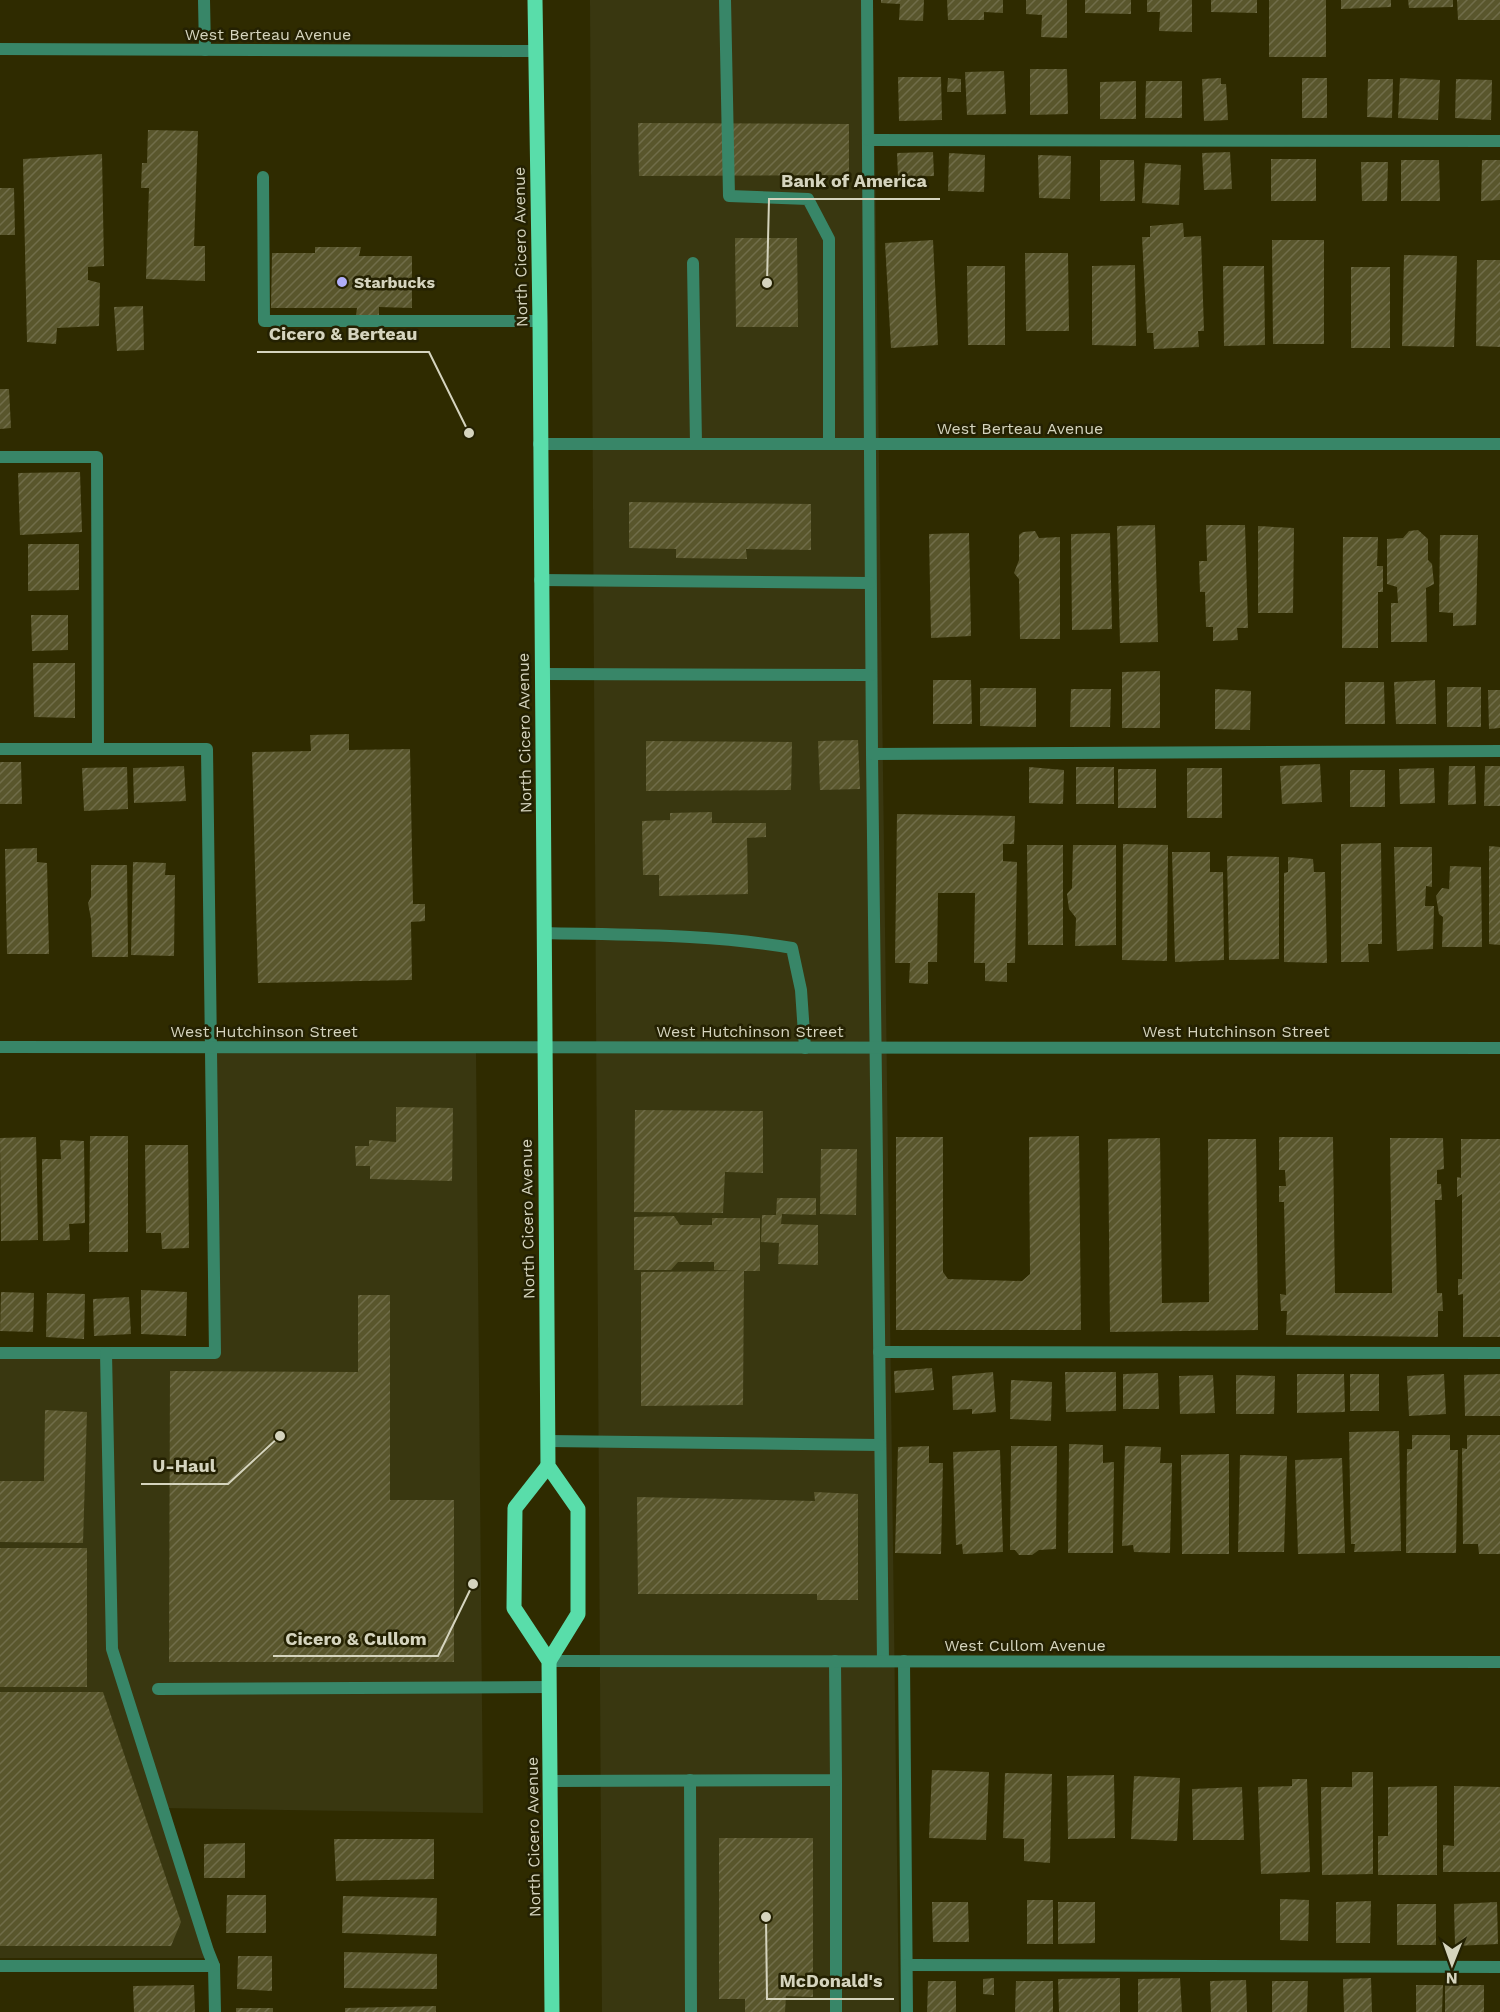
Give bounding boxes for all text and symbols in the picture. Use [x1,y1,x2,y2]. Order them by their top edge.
street label: West Berteau Avenue [185,25,351,44]
callout: Bank of America [769,163,940,199]
street label: North Cicero Avenue [510,167,531,327]
text: Bank of America [781,170,927,191]
place label: Starbucks [354,273,435,292]
marker: Starbucks [335,275,349,289]
callout: Cicero & Berteau [257,316,429,352]
text: Cicero & Berteau [269,323,417,344]
street label: West Berteau Avenue [937,419,1103,438]
street label: North Cicero Avenue [514,653,535,813]
street label: West Hutchinson Street [170,1022,358,1041]
street label: West Hutchinson Street [656,1022,844,1041]
street label: West Hutchinson Street [1142,1022,1330,1041]
street label: North Cicero Avenue [517,1139,538,1299]
callout: U-Haul [141,1448,228,1484]
text: U-Haul [152,1455,216,1476]
callout: Cicero & Cullom [273,1620,438,1656]
text: Cicero & Cullom [285,1628,427,1649]
street label: West Cullom Avenue [944,1636,1106,1655]
street label: North Cicero Avenue [523,1757,544,1917]
north arrow [1422,1934,1482,1994]
callout: McDonald's [767,1963,894,1999]
text: N [1446,1969,1458,1988]
text: McDonald's [780,1970,883,1991]

